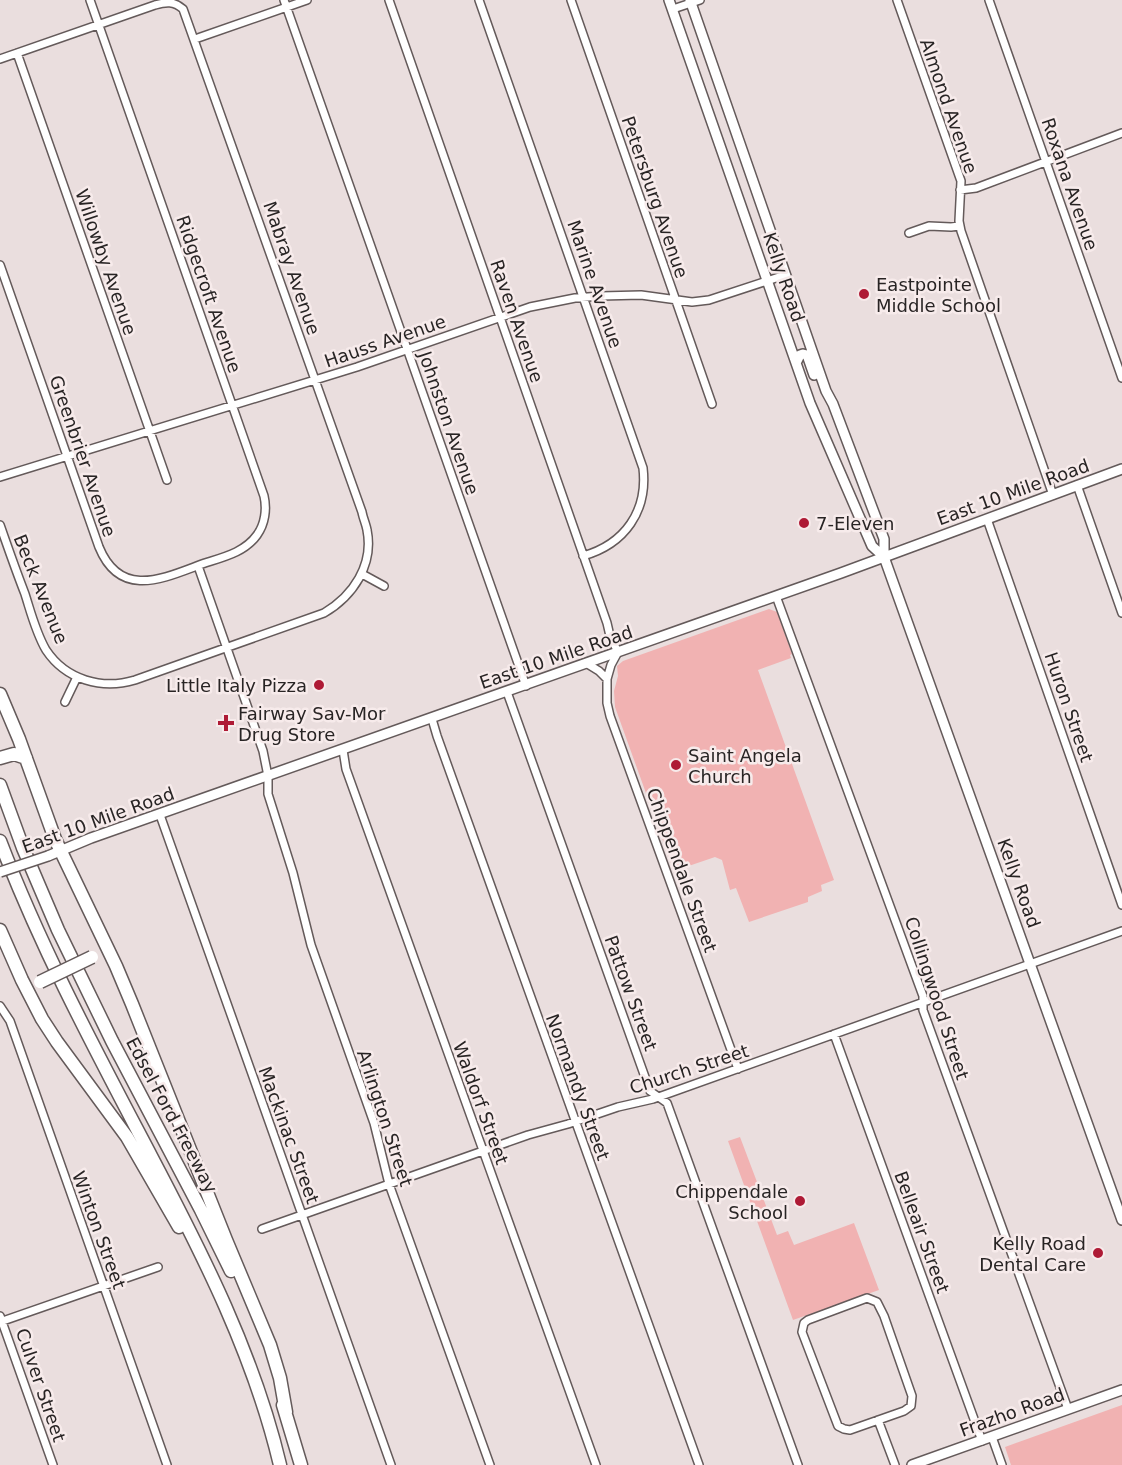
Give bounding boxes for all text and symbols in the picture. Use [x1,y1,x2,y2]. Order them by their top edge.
street label: Almond Avenue [916,36,982,176]
street label: Petersburg Avenue [617,113,693,281]
street label: Roxana Avenue [1037,115,1103,253]
street label: Willowby Avenue [71,186,141,338]
street label: Mabray Avenue [259,199,325,337]
street label: Ridgecroft Avenue [172,213,246,375]
street label: Marine Avenue [563,217,627,351]
street label: Kelly Road [759,229,809,325]
street label: Raven Avenue [486,257,548,385]
place label: Eastpointe Middle School [876,274,1001,316]
marker: Eastpointe Middle School [857,287,871,301]
street label: Hauss Avenue [321,310,449,372]
street label: Johnston Avenue [414,347,483,498]
street label: Greenbrier Avenue [45,372,121,540]
street label: East 10 Mile Road [934,455,1092,529]
place label: 7-Eleven [816,513,895,534]
marker: 7-Eleven [797,516,811,530]
street label: Beck Avenue [9,531,73,647]
street label: East 10 Mile Road [477,621,635,693]
street label: Huron Street [1040,649,1098,765]
place label: Little Italy Pizza [166,675,307,696]
marker: Little Italy Pizza [312,678,326,692]
place label: Fairway Sav-Mor Drug Store [238,703,386,745]
marker: Fairway Sav-Mor Drug Store [219,716,233,730]
place label: Saint Angela Church [688,745,802,787]
marker: Saint Angela Church [669,758,683,772]
street label: East 10 Mile Road [19,783,177,857]
street label: Chippendale Street [643,785,721,955]
street label: Kelly Road [993,835,1045,931]
street label: Collingwood Street [901,914,973,1082]
street label: Pattow Street [600,932,662,1054]
street label: Normandy Street [542,1011,614,1163]
street label: Edsel Ford Freeway [122,1033,222,1197]
street label: Waldorf Street [449,1039,513,1167]
street label: Church Street [627,1040,751,1098]
street label: Arlington Street [353,1047,417,1189]
street label: Mackinac Street [254,1063,324,1207]
street label: Winton Street [68,1168,130,1292]
street label: Belleair Street [890,1168,954,1296]
place label: Chippendale School [675,1181,788,1223]
marker: Chippendale School [793,1194,807,1208]
place label: Kelly Road Dental Care [979,1233,1086,1275]
marker: Kelly Road Dental Care [1091,1246,1105,1260]
street label: Culver Street [12,1326,70,1444]
street label: Frazho Road [957,1383,1067,1441]

